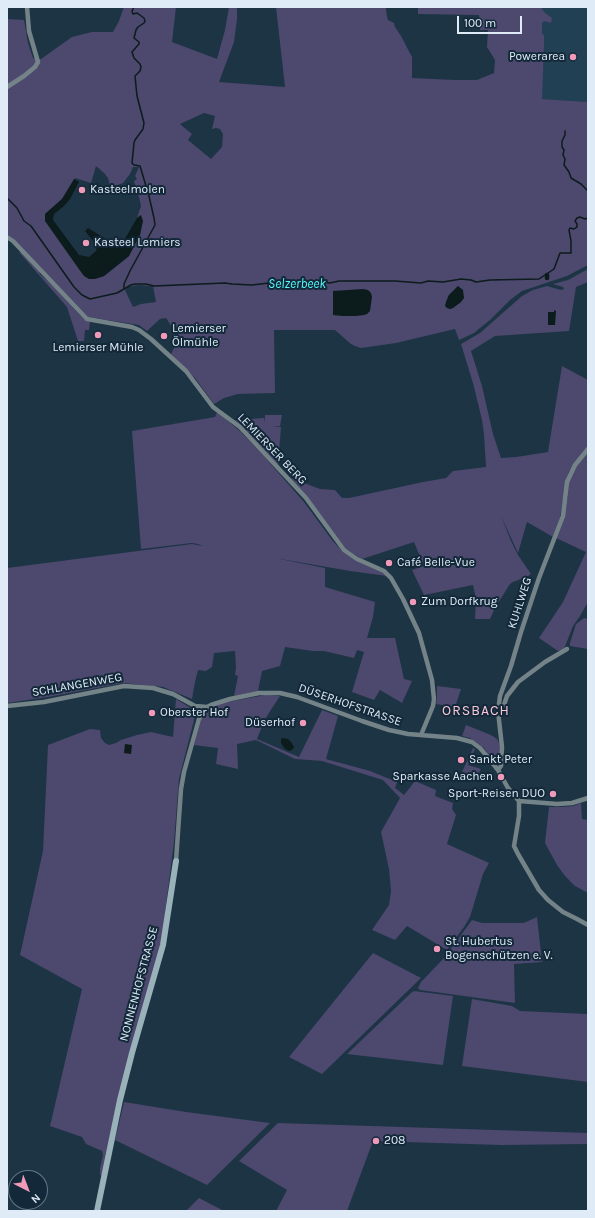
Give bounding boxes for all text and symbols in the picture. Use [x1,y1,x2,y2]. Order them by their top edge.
scale bar [459,8,524,34]
text: 100 m [464,16,496,30]
place label: Powerarea [509,50,565,64]
marker: Powerarea [568,52,578,62]
place label: Kasteelmolen [90,183,165,197]
marker: Kasteelmolen [77,185,87,195]
place label: Kasteel Lemiers [94,236,181,250]
marker: Kasteel Lemiers [81,238,91,248]
water label: Selzerbeek [268,276,326,292]
place label: Lemierser Ölmühle [172,322,226,350]
marker: Lemierser Mühle [93,330,103,340]
marker: Lemierser Ölmühle [159,331,169,341]
place label: Lemierser Mühle [53,341,143,355]
street label: LEMIERSER BERG [234,410,310,488]
place label: Café Belle-Vue [397,556,475,570]
marker: Café Belle-Vue [384,558,394,568]
street label: KUHLWEG [505,575,535,631]
place label: Zum Dorfkrug [421,595,498,609]
marker: Zum Dorfkrug [408,597,418,607]
street label: SCHLANGENWEG [31,670,123,700]
street label: DÜSERHOFSTRASSE [297,681,403,729]
district label: ORSBACH [442,703,510,719]
place label: Oberster Hof [160,706,228,720]
marker: Oberster Hof [147,708,157,718]
place label: Düserhof [245,716,295,730]
marker: Düserhof [298,718,308,728]
place label: Sankt Peter [469,753,532,767]
marker: Sankt Peter [456,755,466,765]
place label: Sparkasse Aachen [392,770,493,784]
marker: Sparkasse Aachen [496,772,506,782]
place label: Sport-Reisen DUO [448,787,545,801]
marker: Sport-Reisen DUO [548,789,558,799]
street label: NONNENHOFSTRASSE [117,925,161,1043]
place label: St. Hubertus Bogenschützen e. V. [445,935,553,963]
marker: St. Hubertus Bogenschützen e. V. [432,944,442,954]
place label: 208 [384,1134,405,1148]
marker: 208 [371,1136,381,1146]
north arrow [8,1170,48,1210]
text: N [28,1191,43,1206]

